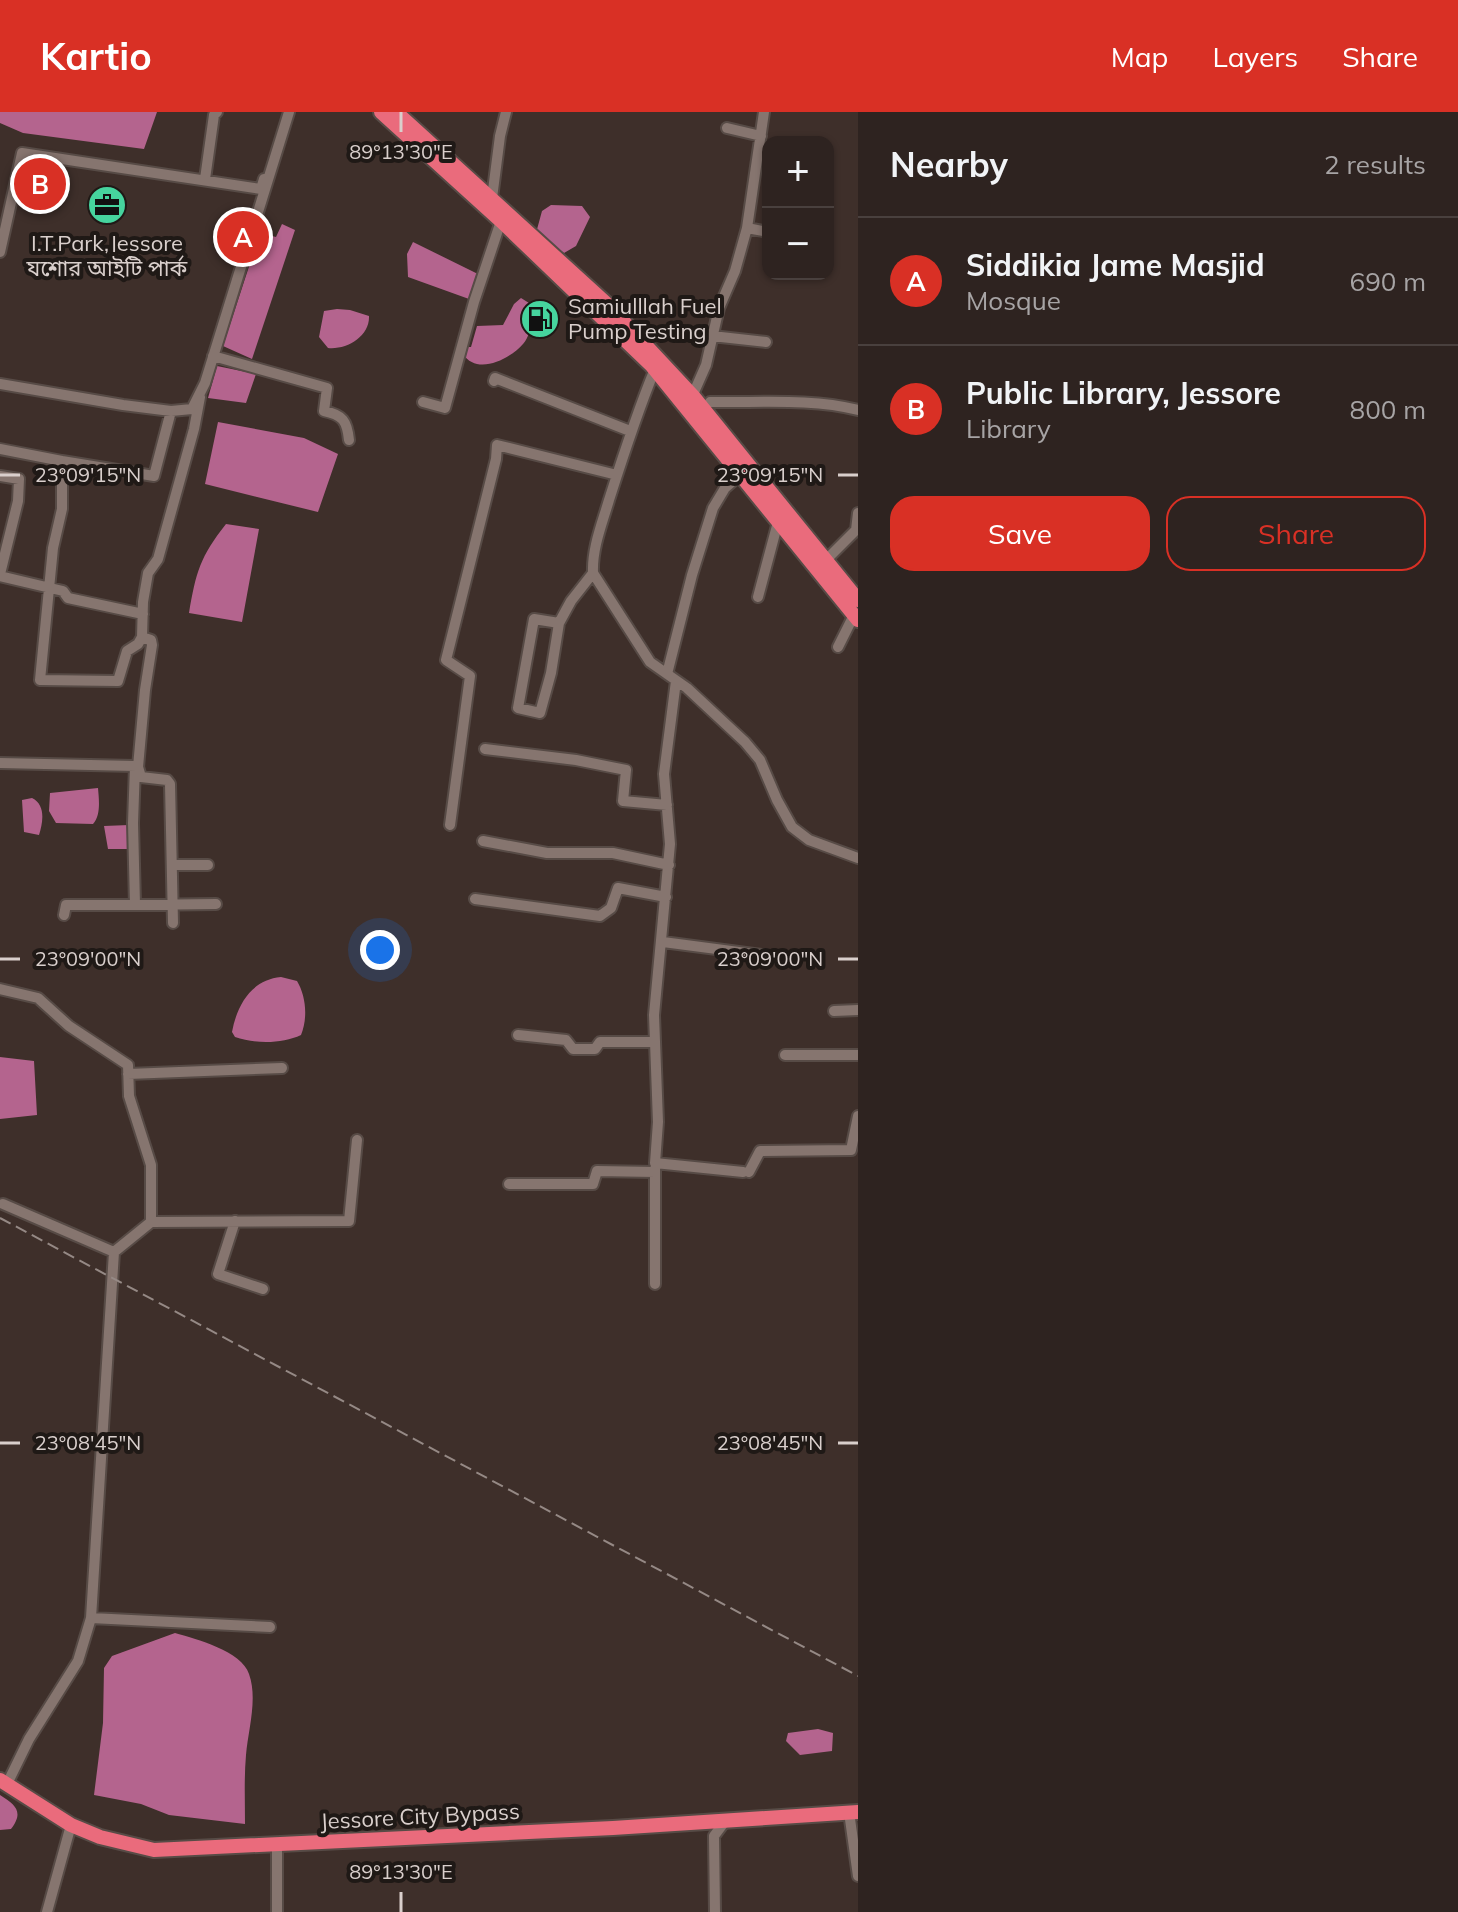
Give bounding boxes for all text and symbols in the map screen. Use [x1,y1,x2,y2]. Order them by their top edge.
text: Kartio [40,32,152,80]
text: Map [1111,39,1168,74]
text: Layers [1212,39,1298,74]
text: Share [1342,39,1418,74]
map controls [762,136,834,280]
button: + [762,136,834,208]
text: 89°13'30"E [349,139,453,164]
text: Nearby [890,143,1008,186]
text: 2 results [1324,148,1426,181]
pin: B [14,154,66,214]
office icon: I.T.Park,Jessore যশোর আইটি পার্ক [86,184,128,226]
pin: A [217,207,269,267]
button: − [762,208,834,280]
place label: I.T.Park,Jessore যশোর আইটি পার্ক [26,229,188,282]
text: Siddikia Jame Masjid [966,246,1265,284]
text: A [906,265,926,298]
text: 690 m [1350,265,1426,298]
text: Mosque [966,284,1061,317]
place label: Samiulllah Fuel Pump Testing [568,292,722,345]
fuel station icon: Samiulllah Fuel Pump Testing [519,298,561,340]
text: Public Library, Jessore [966,374,1281,412]
text: B [907,393,925,426]
text: 800 m [1350,393,1426,426]
text: Library [966,412,1051,445]
text: 23°09'15"N [35,462,141,487]
text: 23°09'15"N [717,462,823,487]
button: Save [890,496,1150,571]
button: Share [1166,496,1426,571]
your location [360,930,400,970]
text: 23°09'00"N [35,946,141,971]
text: 23°09'00"N [717,946,823,971]
text: 23°08'45"N [35,1430,141,1455]
text: 23°08'45"N [717,1430,823,1455]
street label: Jessore City Bypass [320,1797,520,1835]
text: 89°13'30"E [349,1859,453,1884]

